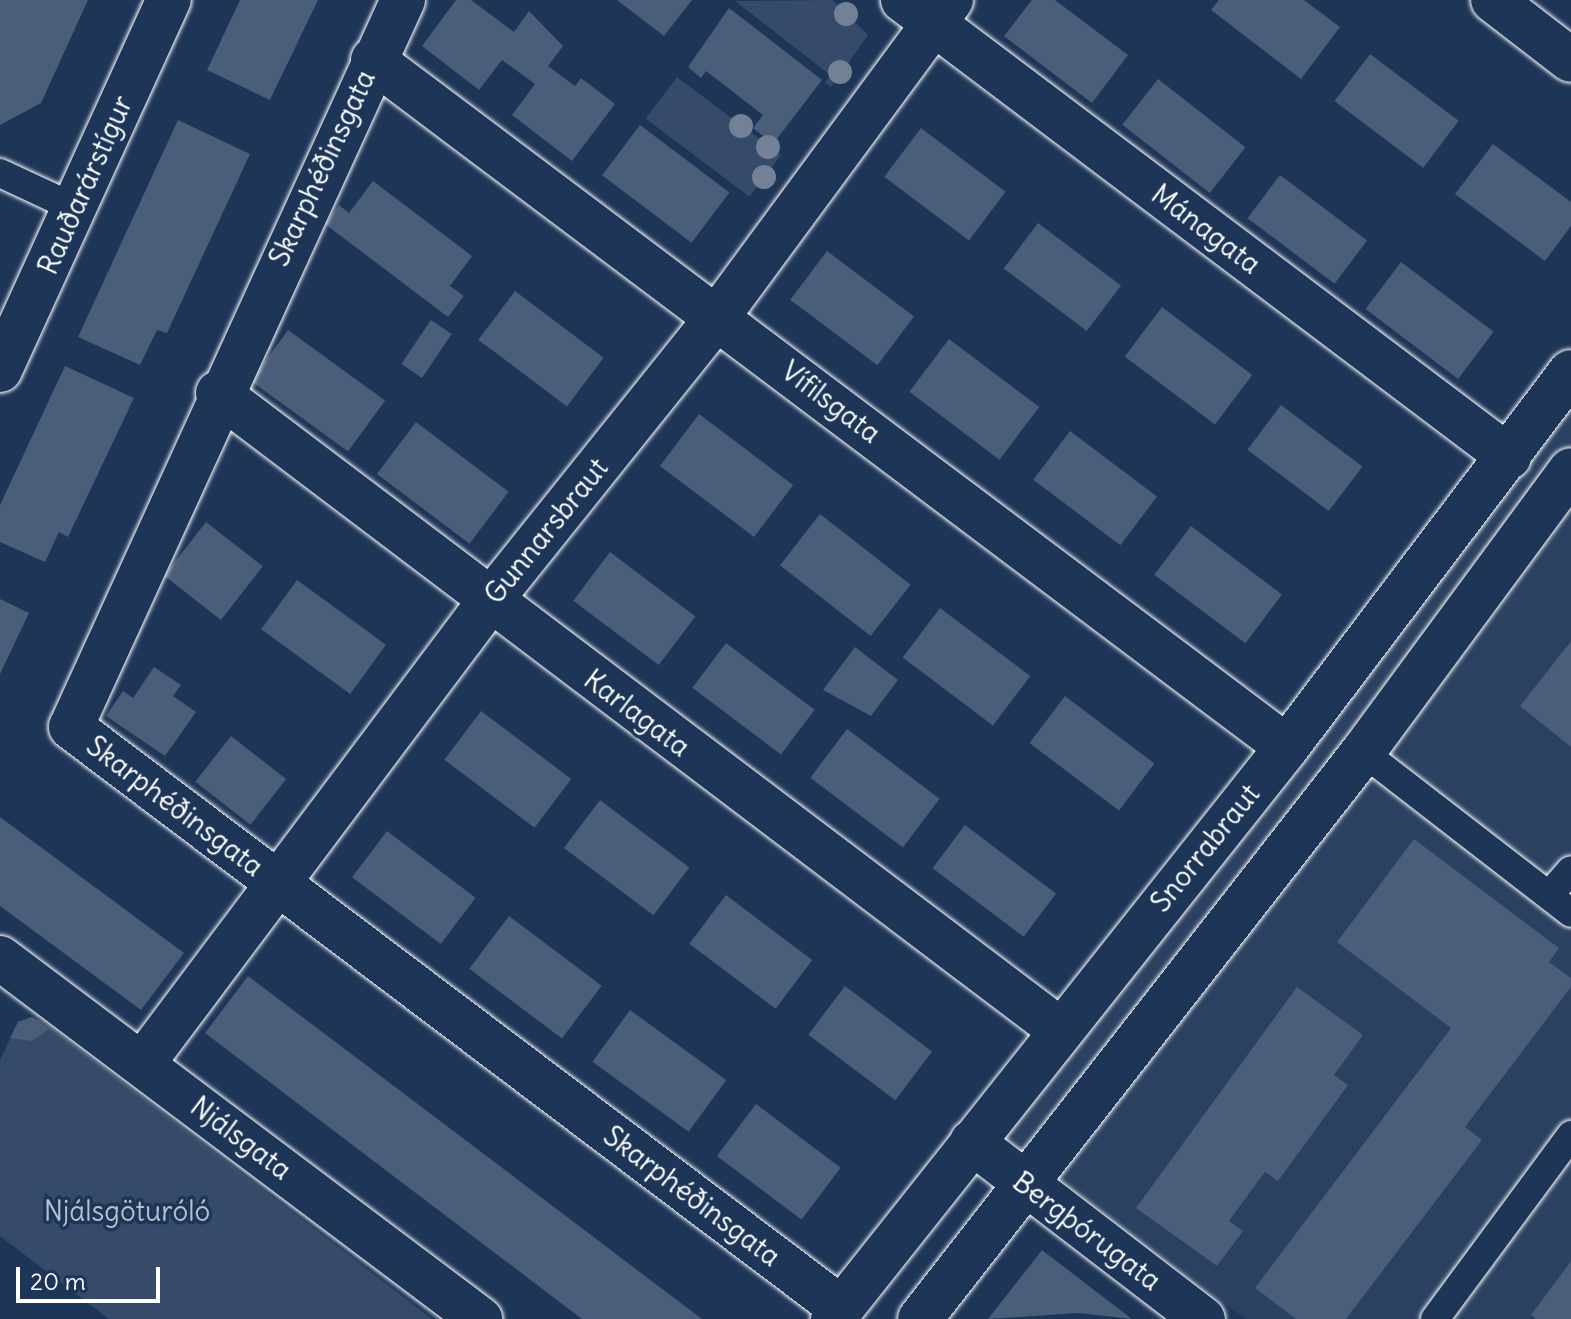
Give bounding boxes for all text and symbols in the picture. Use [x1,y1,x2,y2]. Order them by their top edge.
street label: Skarphéðinsgata [262,65,382,271]
street label: Rauðarárstígur [31,90,139,280]
street label: Mánagata [1145,177,1267,281]
street label: Vífilsgata [775,354,887,450]
street label: Gunnarsbraut [477,452,615,610]
street label: Karlagata [577,662,697,764]
street label: Skarphéðinsgata [80,729,270,883]
street label: Snorrabraut [1143,777,1267,919]
street label: Njálsgata [184,1089,298,1187]
street label: Skarphéðinsgata [597,1119,787,1273]
street label: Bergþórugata [1006,1164,1168,1298]
park label: Njálsgöturóló [44,1194,210,1228]
scale bar [20,1251,164,1301]
text: 20 m [30,1266,86,1296]

